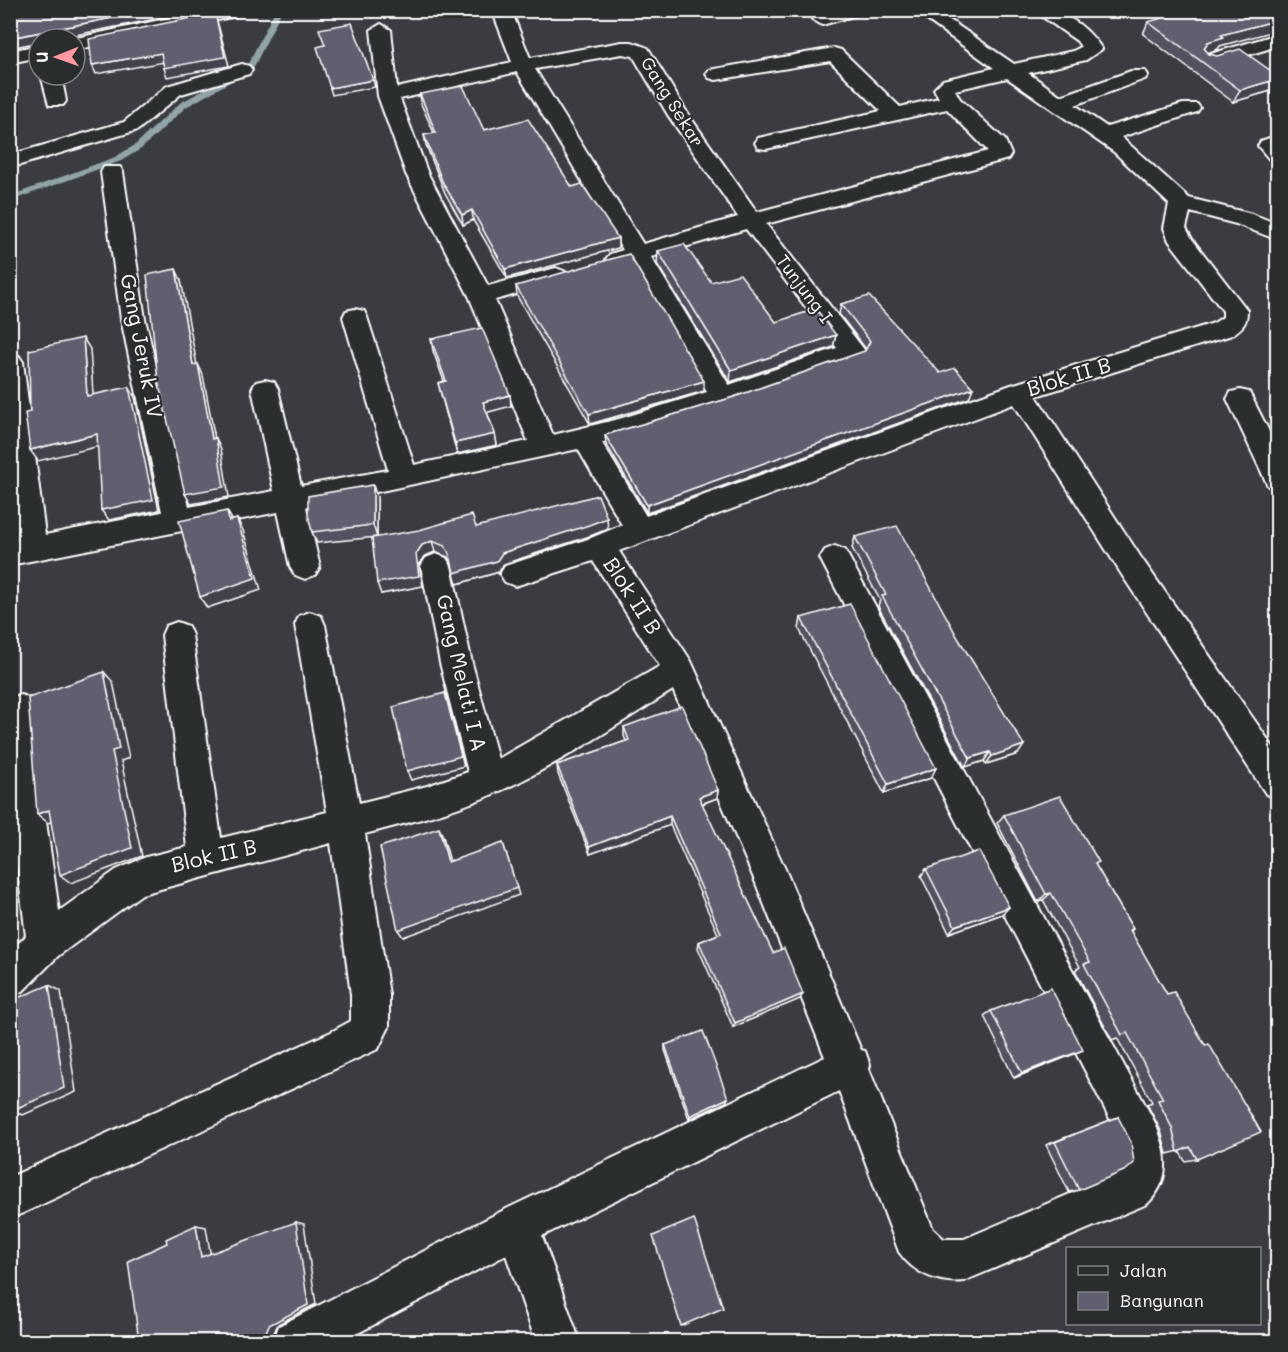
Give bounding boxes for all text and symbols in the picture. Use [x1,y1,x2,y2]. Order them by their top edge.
north arrow [27,27,87,87]
text: U [31,51,52,63]
street label: Gang Sekar [636,52,710,151]
street label: Tunjung I [771,249,838,328]
street label: Gang Jeruk IV [115,271,170,420]
street label: Blok II B [1023,350,1114,401]
street label: Blok II B [598,551,668,639]
street label: Gang Melati I A [431,592,494,754]
street label: Blok II B [168,832,259,877]
legend [1066,1247,1261,1325]
text: Jalan [1120,1258,1167,1282]
text: Bangunan [1120,1288,1204,1312]

